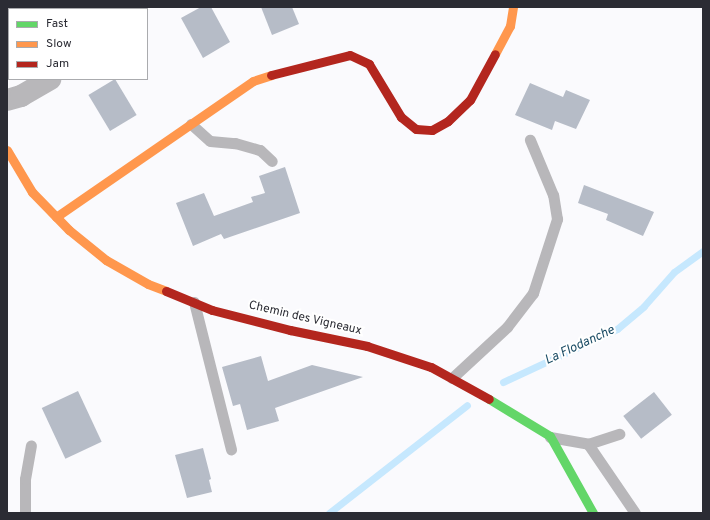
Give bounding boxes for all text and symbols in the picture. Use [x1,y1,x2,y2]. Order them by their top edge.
legend [8,8,148,80]
text: Fast [46,16,68,32]
text: Slow [46,36,72,52]
text: Jam [46,56,69,72]
street label: Chemin des Vigneaux [247,299,363,339]
water label: La Flodanche [543,323,617,369]

